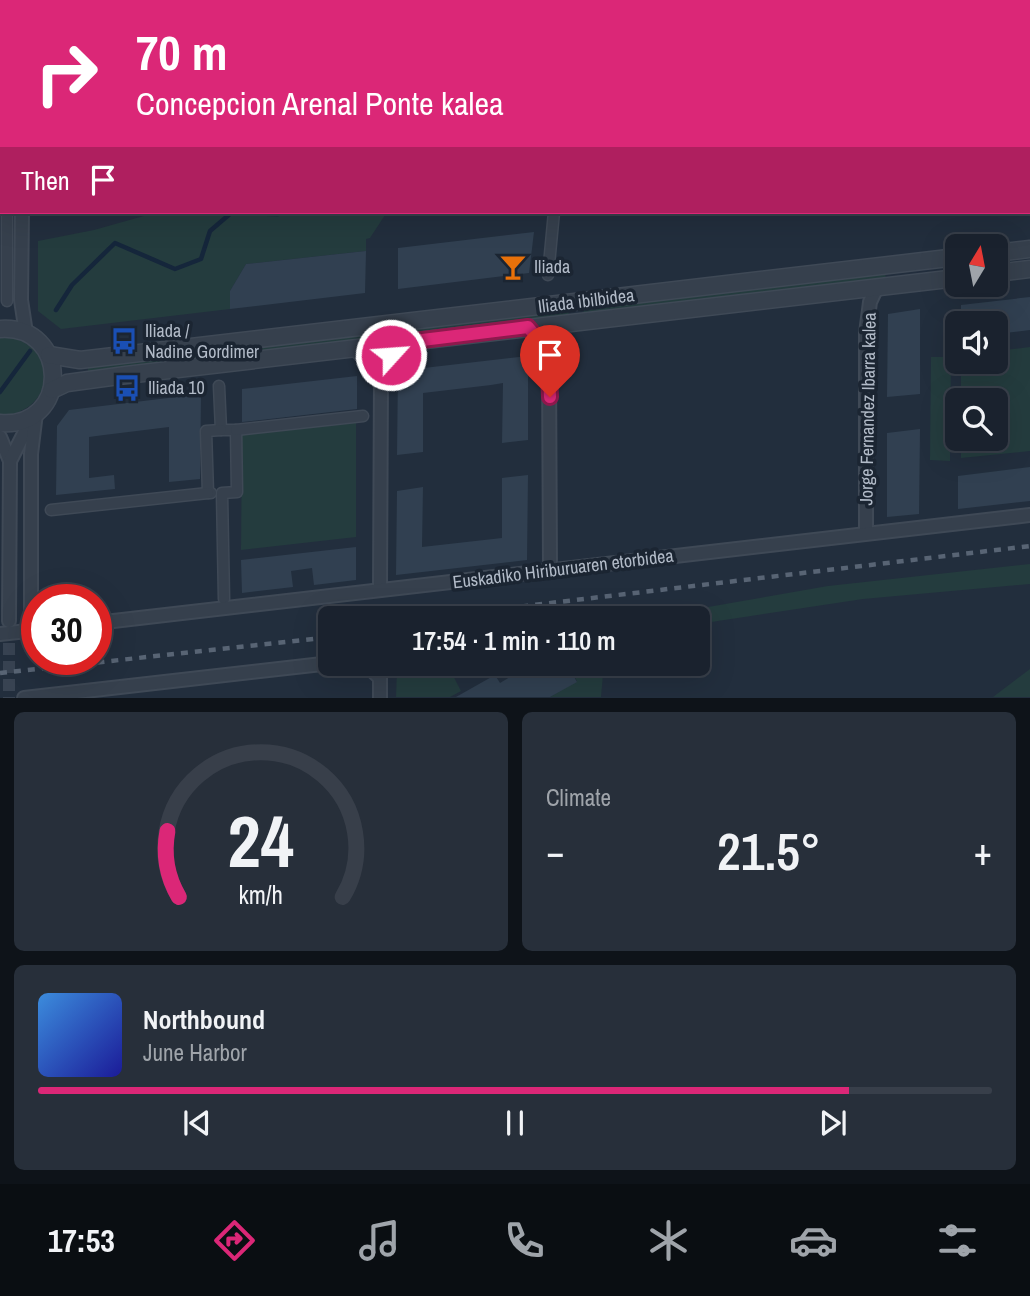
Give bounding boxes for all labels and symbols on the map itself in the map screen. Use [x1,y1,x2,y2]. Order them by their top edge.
north arrow [945,234,1008,298]
bar icon: Iliada [498,252,528,282]
place label: Iliada [534,254,570,279]
street label: Iliada ibilbidea [536,282,636,319]
street label: Jorge Fernandez Ibarra kalea [853,312,882,506]
place label: Iliada / Nadine Gordimer [145,318,259,364]
position arrow [354,318,428,392]
pin [520,325,580,397]
bus stop icon: Iliada / Nadine Gordimer [109,326,139,356]
bus stop icon: Iliada 10 [112,373,142,403]
place label: Iliada 10 [148,375,205,400]
street label: Euskadiko Hiriburuaren etorbidea [451,543,675,594]
speed limit sign: 30 [21,584,112,675]

